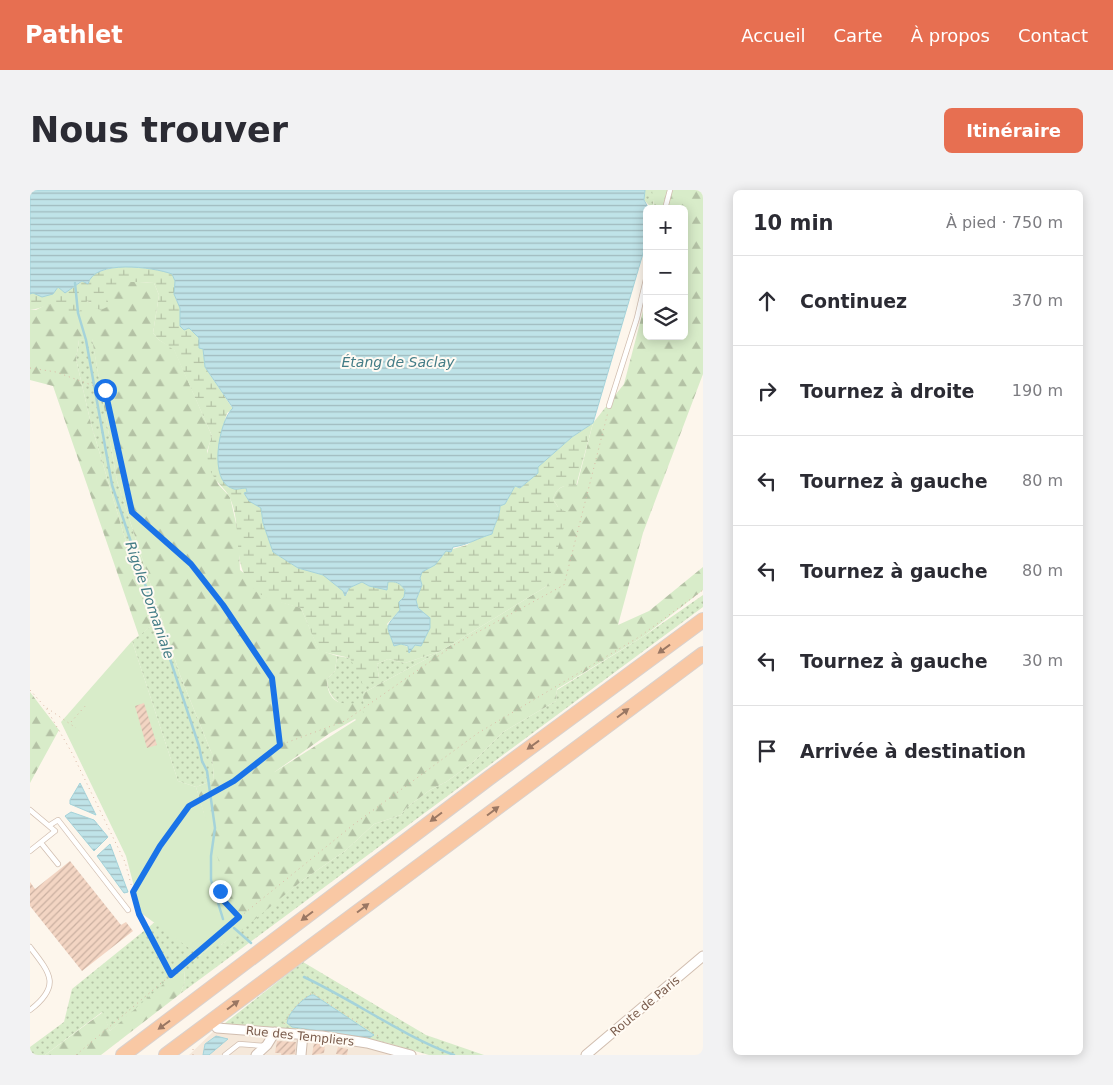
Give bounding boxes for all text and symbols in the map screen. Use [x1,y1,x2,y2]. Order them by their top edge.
text: Pathlet [25,21,123,49]
text: Accueil [741,25,806,46]
text: Carte [834,25,883,46]
text: À propos [911,25,990,46]
text: Contact [1018,25,1088,46]
button: Itinéraire [944,108,1083,153]
text: Nous trouver [30,110,288,150]
map controls [643,205,688,340]
button: + [643,205,688,250]
text: 10 min [753,211,834,235]
text: À pied · 750 m [946,213,1063,232]
button: − [643,250,688,295]
icon: ahead [753,287,781,315]
text: Continuez [800,290,907,312]
text: 370 m [1012,291,1063,310]
button: layers [643,295,688,340]
water label: Étang de Saclay [342,354,455,370]
icon: right [753,377,781,405]
route start [94,379,117,402]
text: Tournez à droite [800,380,974,402]
text: 190 m [1012,381,1063,400]
icon: left [753,467,781,495]
text: Tournez à gauche [800,470,988,492]
text: 80 m [1022,471,1063,490]
water label: Rigole Domaniale [122,539,178,661]
icon: left [753,557,781,585]
text: Tournez à gauche [800,560,988,582]
text: 80 m [1022,561,1063,580]
one-way arrow [657,644,671,654]
icon: left [753,647,781,675]
text: Tournez à gauche [800,650,988,672]
text: 30 m [1022,651,1063,670]
one-way arrow [616,708,629,719]
icon: arrive [753,737,781,765]
one-way arrow [527,740,540,751]
text: Arrivée à destination [800,740,1026,762]
one-way arrow [486,805,499,816]
one-way arrow [430,812,443,823]
route end [209,880,232,903]
one-way arrow [356,903,370,913]
one-way arrow [300,911,314,921]
street label: Route de Paris [608,973,682,1039]
one-way arrow [226,1000,239,1011]
one-way arrow [157,1020,171,1030]
street label: Rue des Templiers [245,1023,355,1049]

